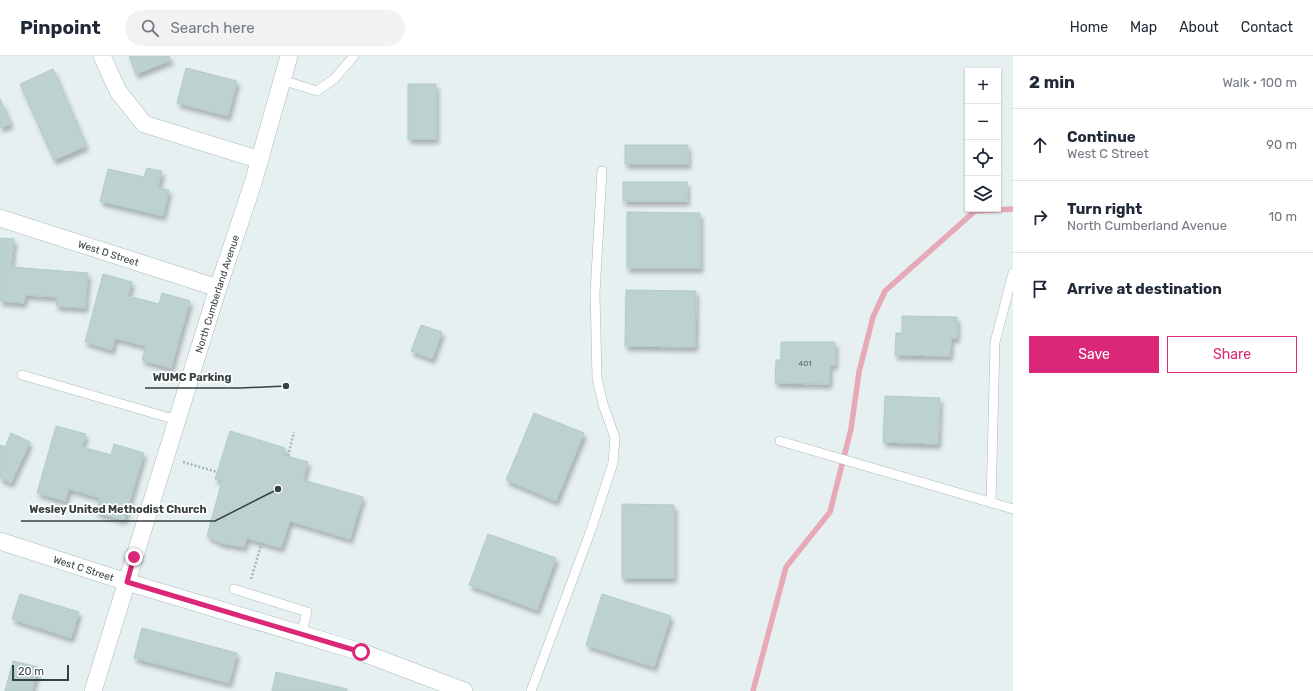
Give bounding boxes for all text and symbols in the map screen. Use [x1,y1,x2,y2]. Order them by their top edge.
search box [125,10,405,46]
text: Pinpoint [20,16,101,39]
icon: search [139,17,161,39]
text: Search here [171,19,255,37]
text: Home [1070,19,1108,36]
text: Map [1130,19,1157,36]
text: About [1179,19,1219,36]
text: Contact [1241,19,1293,36]
map controls [965,68,1001,212]
button: + [965,68,1001,104]
text: 2 min [1029,72,1075,92]
text: Walk · 100 m [1222,75,1297,90]
button: − [965,104,1001,140]
text: Continue [1067,128,1136,146]
icon: ahead [1029,134,1051,156]
text: 90 m [1266,137,1297,152]
button: locate [965,140,1001,176]
text: West C Street [1067,146,1149,161]
button: layers [965,176,1001,212]
text: Turn right [1067,200,1142,218]
icon: right [1029,206,1051,228]
text: 10 m [1268,209,1297,224]
text: North Cumberland Avenue [1067,218,1227,233]
street label: North Cumberland Avenue [193,233,242,355]
street label: West D Street [76,238,140,269]
icon: arrive [1029,278,1051,300]
text: Arrive at destination [1067,280,1222,298]
button: Save [1029,336,1159,373]
button: Share [1167,336,1297,373]
house number: 401 [798,359,812,368]
callout: WUMC Parking [145,365,240,388]
text: WUMC Parking [153,371,231,384]
callout: Wesley United Methodist Church [21,498,215,521]
text: Wesley United Methodist Church [29,503,207,516]
route end [125,548,143,566]
street label: West C Street [52,554,115,584]
route start [352,643,370,661]
scale bar [12,663,69,682]
text: 20 m [18,665,44,678]

